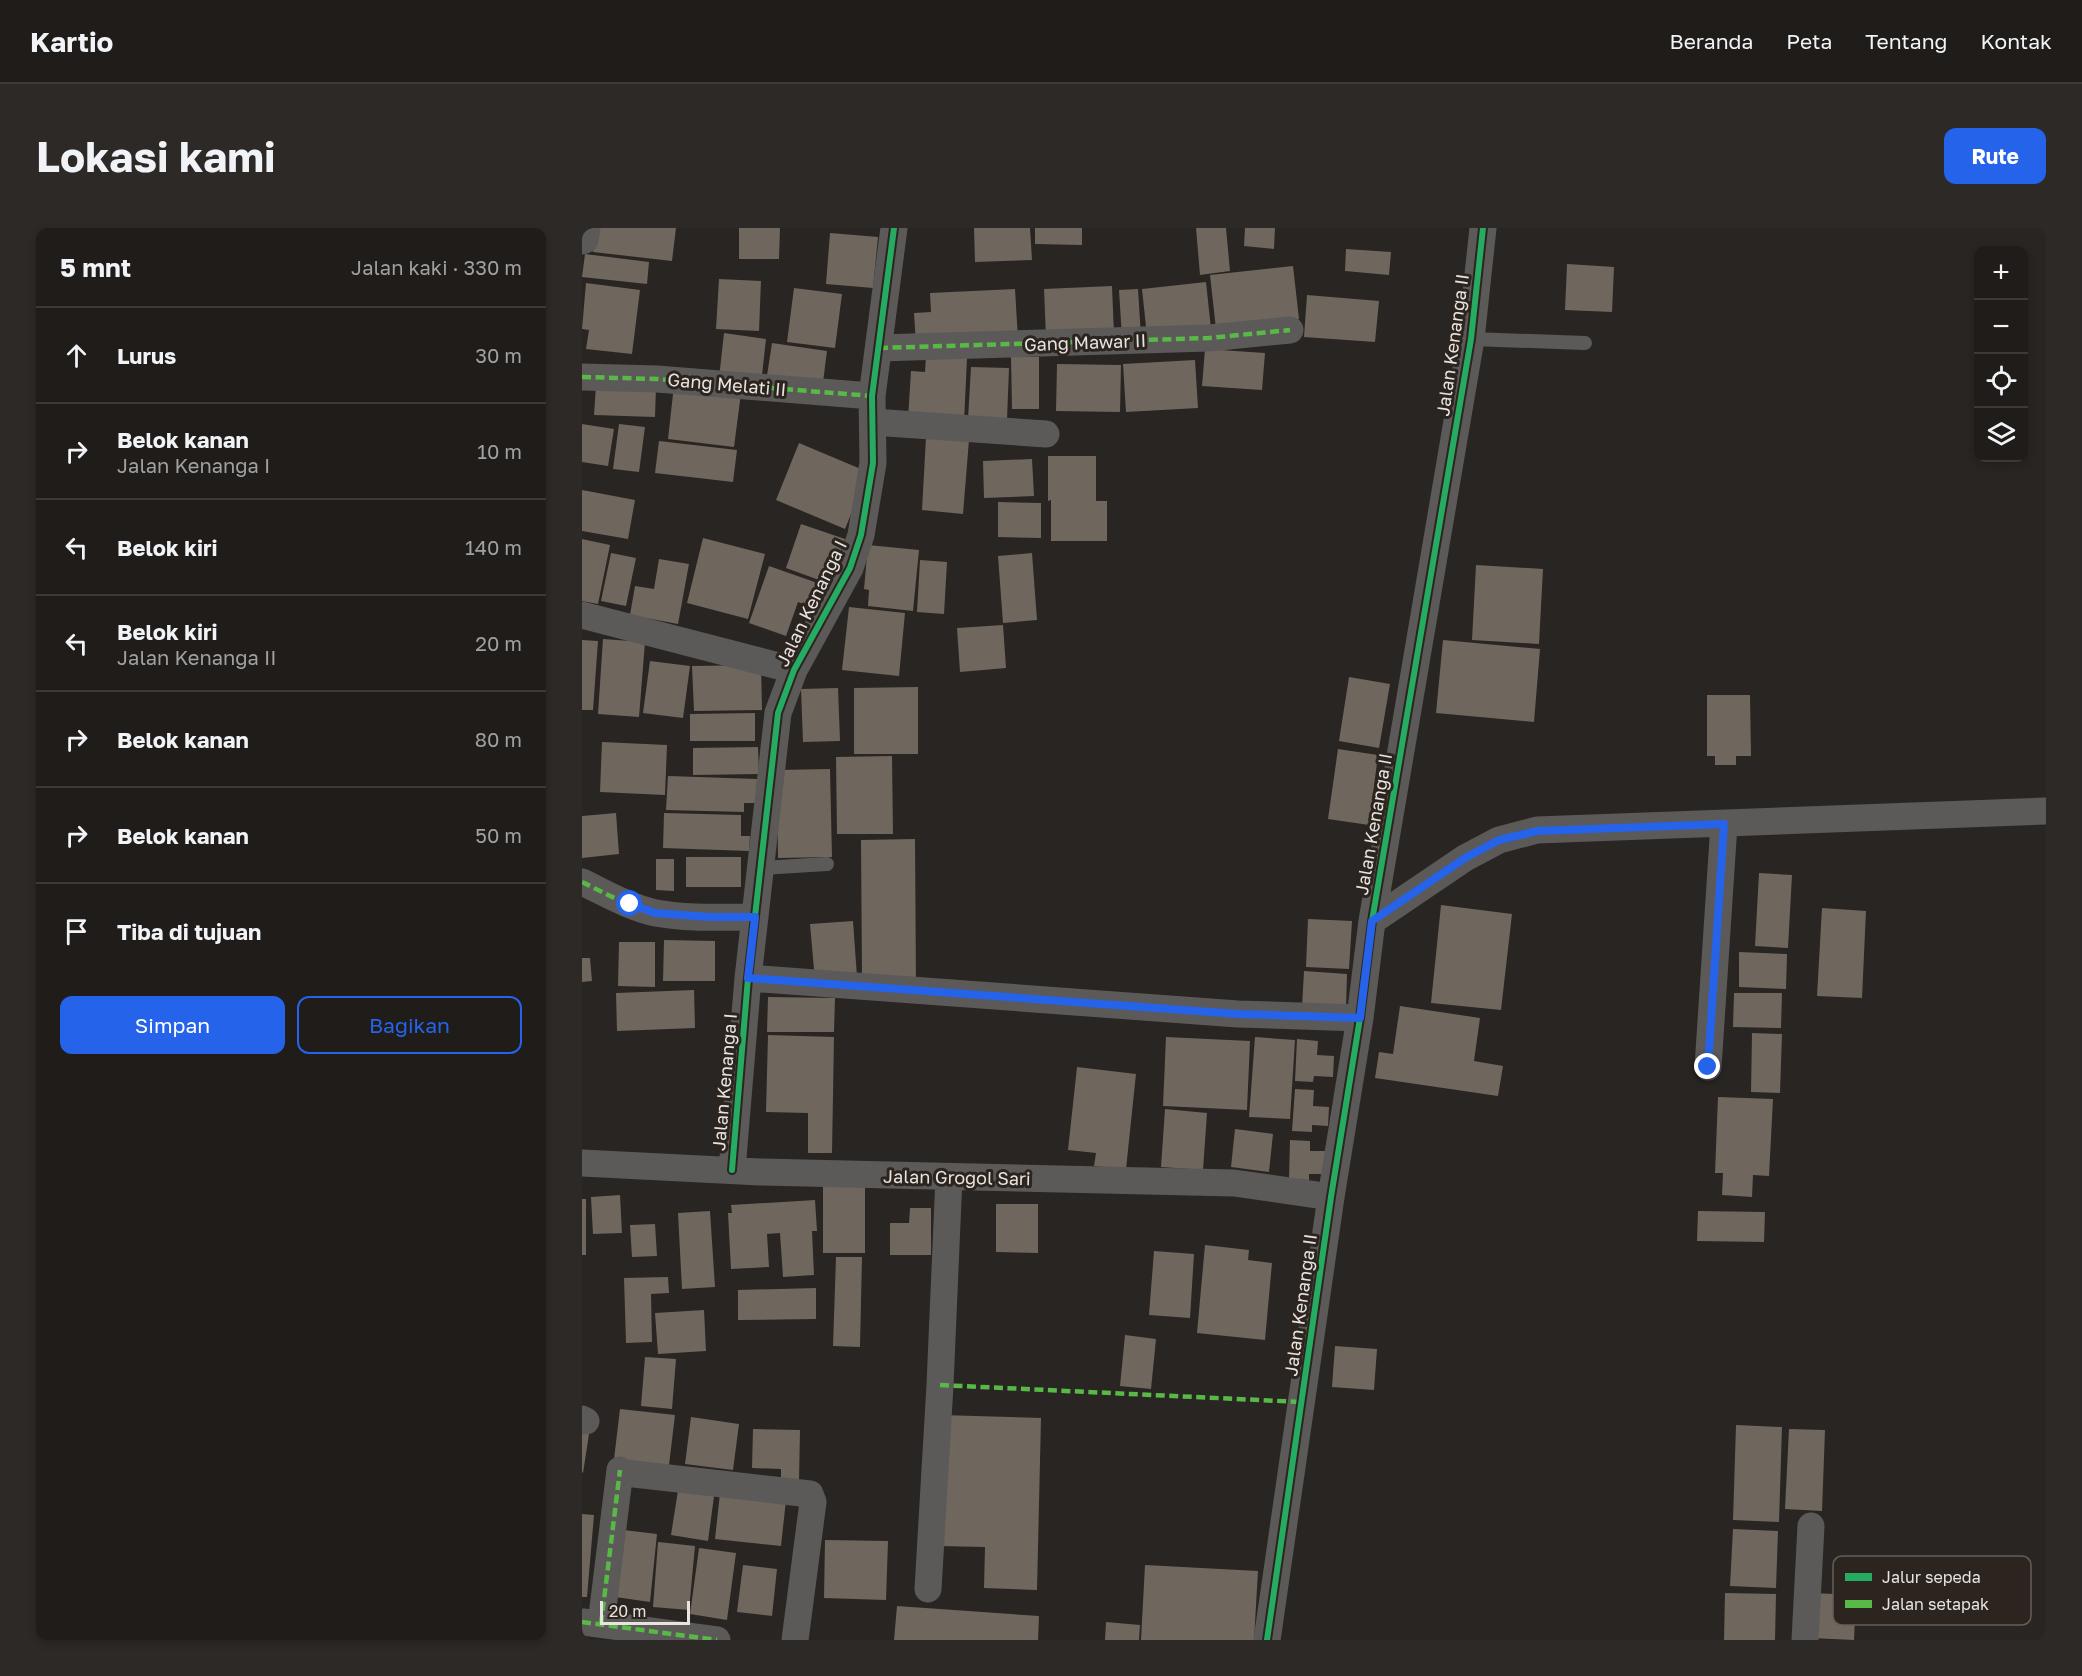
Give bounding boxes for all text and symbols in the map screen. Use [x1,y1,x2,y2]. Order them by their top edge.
text: Kartio [30,25,113,58]
text: Beranda [1670,28,1753,54]
text: Peta [1786,28,1832,54]
text: Tentang [1865,28,1947,54]
text: Kontak [1980,28,2052,54]
button: Rute [1944,128,2046,184]
text: Lokasi kami [36,131,276,181]
map controls [1974,246,2028,462]
button: + [1974,246,2028,300]
text: 5 mnt [60,252,131,283]
text: Jalan kaki · 330 m [351,255,522,279]
street label: Jalan Kenanga II [1431,272,1473,418]
button: − [1974,300,2028,354]
street label: Gang Mawar II [1024,329,1146,355]
icon: ahead [60,339,93,372]
text: Lurus [117,342,176,369]
text: 30 m [475,343,522,367]
button: locate [1974,354,2028,408]
street label: Gang Melati II [667,368,787,400]
button: layers [1974,408,2028,462]
text: Belok kanan [117,426,249,453]
icon: right [60,435,93,468]
text: 10 m [477,439,522,463]
text: Jalan Kenanga I [117,453,270,477]
icon: left [60,531,93,564]
text: Belok kiri [117,534,218,561]
text: 140 m [465,535,522,559]
street label: Jalan Kenanga I [771,536,851,670]
text: Belok kiri [117,618,218,645]
icon: left [60,627,93,660]
text: 20 m [475,631,522,655]
text: Jalan Kenanga II [117,645,276,669]
icon: right [60,723,93,756]
text: Belok kanan [117,726,249,753]
text: 80 m [475,727,522,751]
street label: Jalan Kenanga II [1350,751,1396,897]
icon: right [60,819,93,852]
text: Belok kanan [117,822,249,849]
text: 50 m [475,823,522,847]
route start [616,890,642,916]
icon: arrive [60,915,93,948]
text: Tiba di tujuan [117,918,261,945]
button: Simpan [60,996,285,1054]
button: Bagikan [297,996,522,1054]
street label: Jalan Kenanga I [707,1012,741,1152]
route end [1694,1053,1720,1079]
street label: Jalan Grogol Sari [883,1165,1031,1189]
street label: Jalan Kenanga II [1279,1232,1321,1378]
legend [1833,1556,2031,1625]
text: Jalur sepeda [1882,1567,1981,1587]
text: Jalan setapak [1882,1594,1989,1614]
scale bar [600,1598,690,1626]
text: 20 m [609,1601,646,1621]

